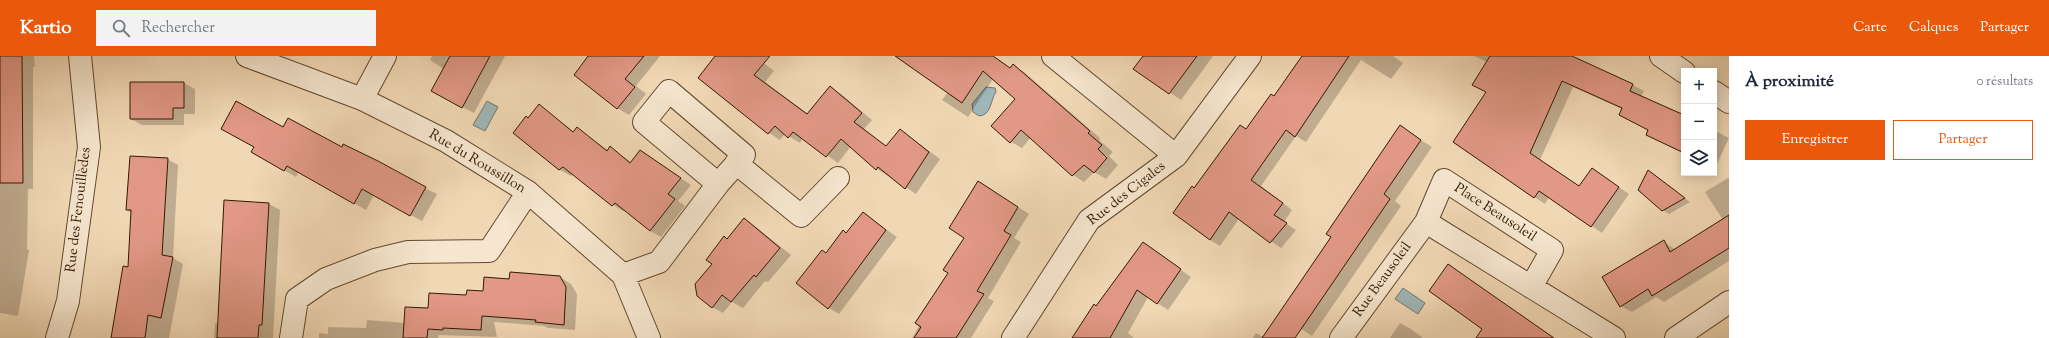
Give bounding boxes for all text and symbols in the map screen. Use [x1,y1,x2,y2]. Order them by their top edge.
search box [96,10,376,46]
text: Kartio [20,15,72,42]
icon: search [110,17,132,39]
text: Rechercher [142,18,215,39]
text: Carte [1853,18,1887,38]
text: Calques [1909,18,1958,38]
text: Partager [1980,18,2029,38]
map controls [1681,68,1717,176]
button: + [1681,68,1717,104]
text: À proximité [1745,70,1834,94]
text: 0 résultats [1976,73,2033,91]
button: − [1681,104,1717,140]
button: Enregistrer [1745,120,1885,160]
button: Partager [1893,120,2033,160]
street label: Rue du Roussillon [425,125,529,199]
button: layers [1681,140,1717,176]
street label: Rue des Fenouillèdes [61,146,97,274]
street label: Rue des Cigales [1084,157,1170,231]
street label: Place Beausoleil [1450,179,1540,247]
street label: Rue Beausoleil [1349,238,1417,322]

